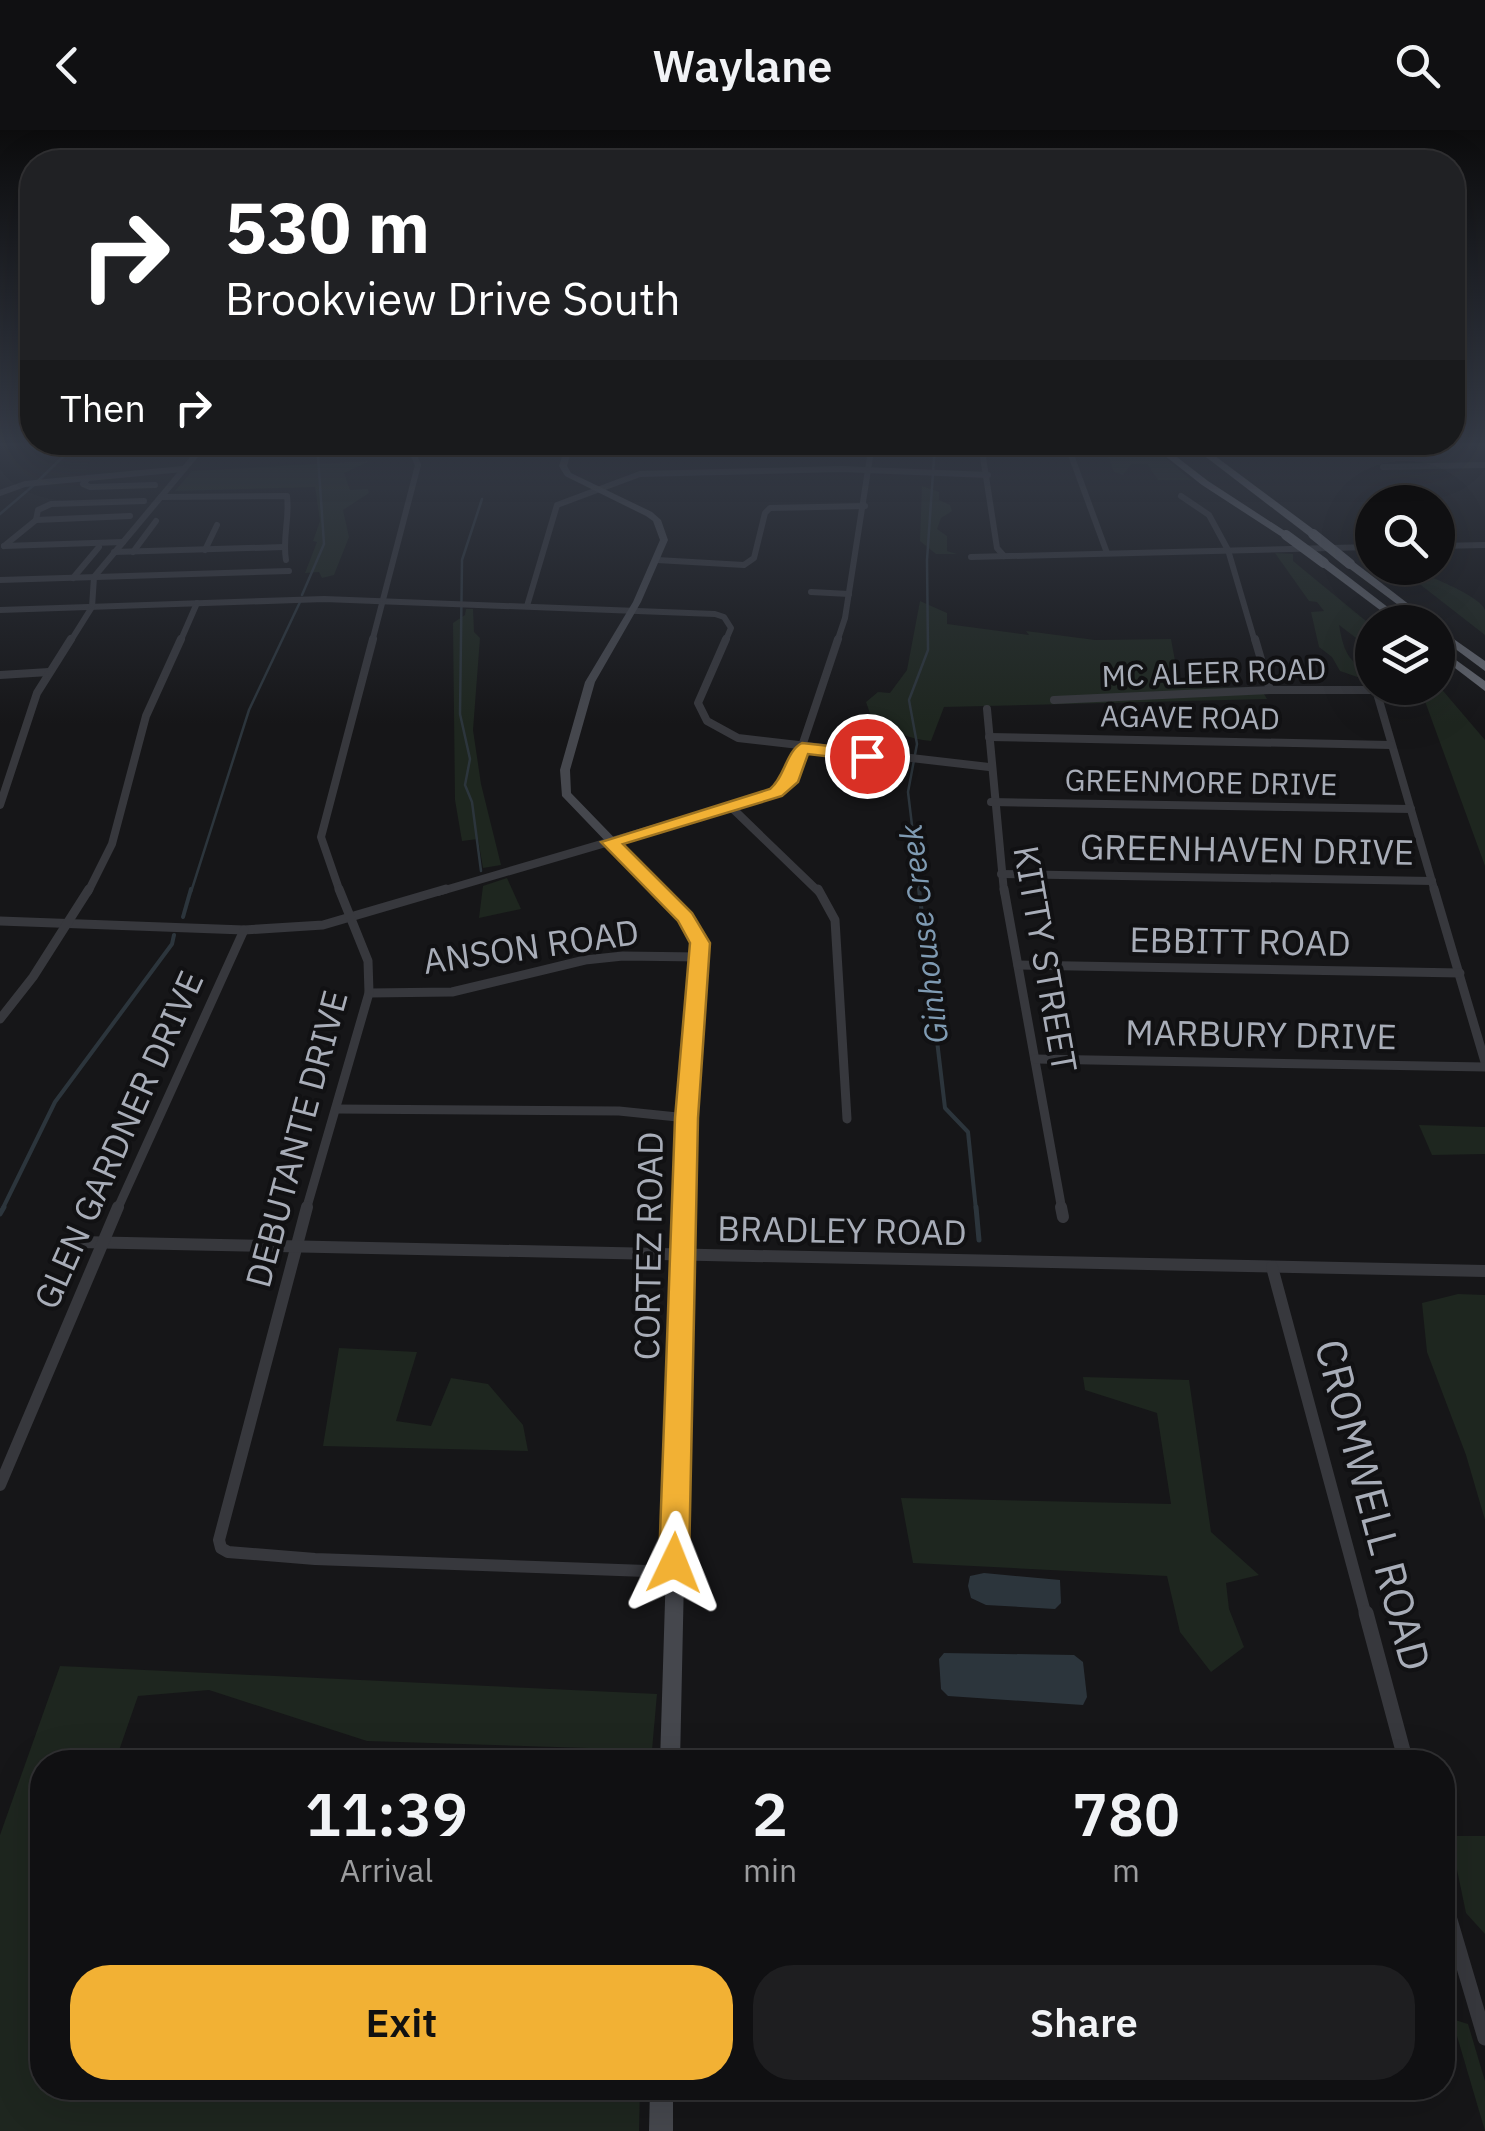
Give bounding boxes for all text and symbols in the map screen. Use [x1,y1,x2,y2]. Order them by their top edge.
text: Waylane [653,36,832,94]
icon: back [40,38,95,93]
icon: search [1390,38,1445,93]
text: 530 m [225,181,430,272]
icon: right [60,190,190,320]
text: Brookview Drive South [225,269,681,327]
icon: right [166,380,221,435]
text: Then [60,383,146,432]
map controls [1355,485,1455,705]
button: search [1355,485,1455,585]
button: layers [1355,605,1455,705]
street label: MC ALEER ROAD [1101,648,1327,695]
street label: AGAVE ROAD [1100,695,1280,738]
pin [825,714,910,799]
icon: arrive [840,729,895,784]
street label: GREENMORE DRIVE [1064,760,1338,803]
water label: Ginhouse Creek [889,821,957,1046]
street label: GREENHAVEN DRIVE [1079,823,1415,875]
street label: KITTY STREET [1003,842,1089,1076]
street label: ANSON ROAD [420,908,642,984]
street label: EBBITT ROAD [1129,916,1351,966]
street label: GLEN GARDNER DRIVE [23,963,213,1316]
street label: DEBUTANTE DRIVE [234,985,358,1292]
street label: MARBURY DRIVE [1125,1009,1397,1059]
street label: CORTEZ ROAD [623,1131,673,1361]
street label: BRADLEY ROAD [717,1205,967,1255]
street label: CROMWELL ROAD [1303,1333,1444,1677]
position arrow [622,1511,726,1615]
text: 11:39 [305,1774,468,1853]
text: 2 [752,1774,788,1853]
text: 780 [1072,1774,1180,1853]
text: Arrival [340,1849,433,1891]
text: min [743,1849,797,1891]
text: m [1112,1849,1140,1891]
button: Exit [70,1965,733,2080]
button: Share [753,1965,1415,2080]

